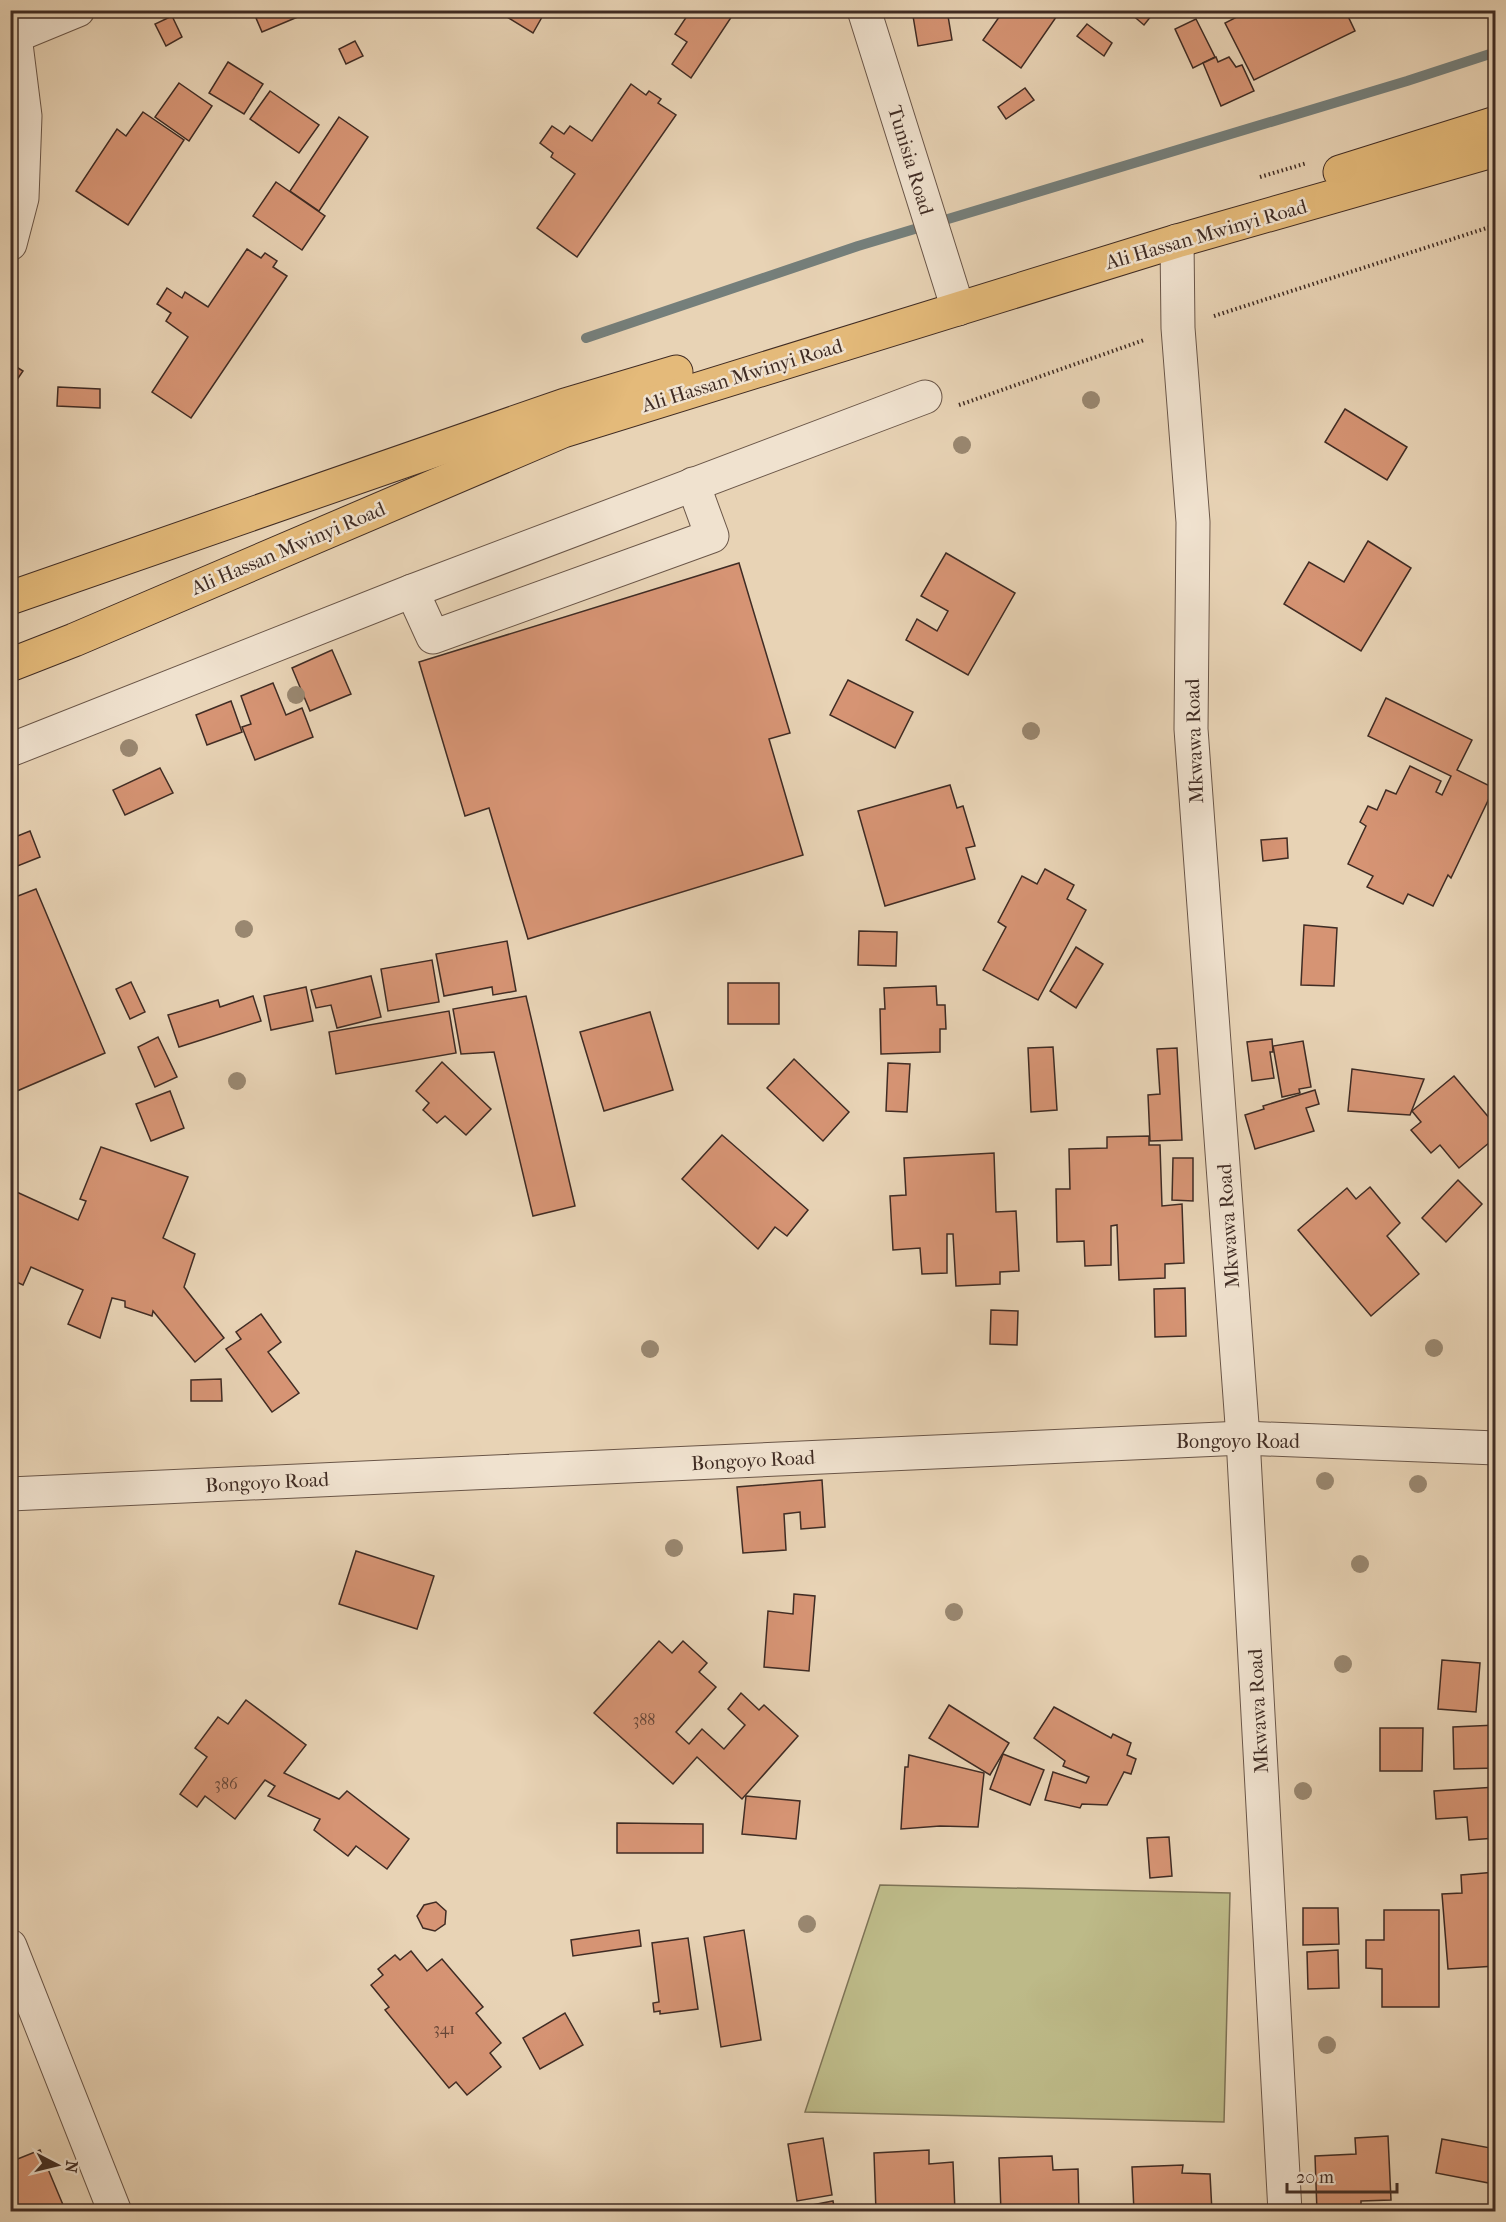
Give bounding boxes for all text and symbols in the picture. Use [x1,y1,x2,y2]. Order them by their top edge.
street label: Tunisia Road [883,103,938,219]
street label: Ali Hassan Mwinyi Road [1102,194,1311,275]
street label: Ali Hassan Mwinyi Road [638,334,846,417]
street label: Ali Hassan Mwinyi Road [187,497,390,600]
street label: Mkwawa Road [1181,677,1208,804]
street label: Mkwawa Road [1213,1162,1244,1289]
street label: Bongoyo Road [1176,1430,1301,1453]
street label: Bongoyo Road [691,1446,817,1475]
street label: Bongoyo Road [205,1468,331,1497]
street label: Mkwawa Road [1244,1647,1273,1774]
house number: 388 [633,1710,655,1729]
house number: 386 [214,1774,238,1793]
house number: 341 [433,2019,455,2038]
north arrow [27,2135,87,2195]
scale bar [1287,2156,1396,2194]
text: N [61,2160,82,2175]
text: 20 m [1296,2167,1334,2188]

